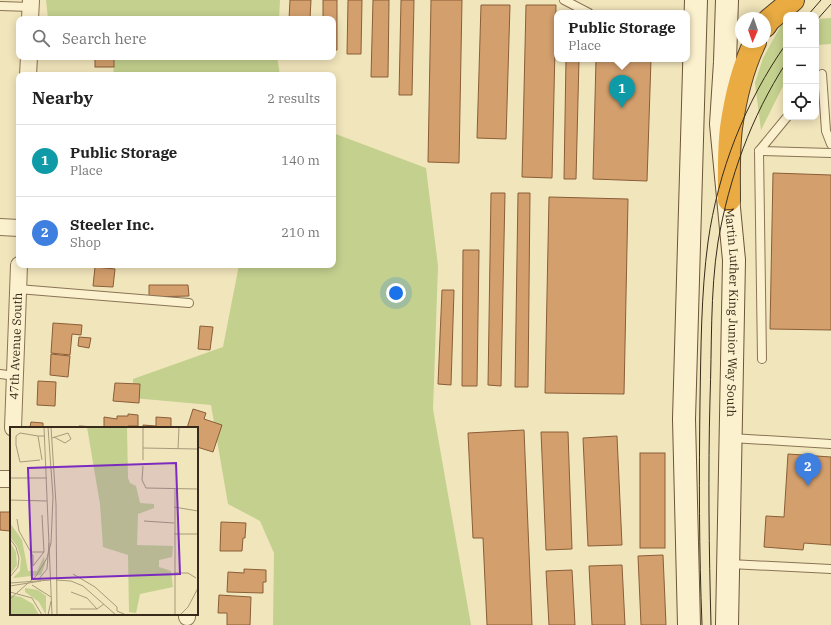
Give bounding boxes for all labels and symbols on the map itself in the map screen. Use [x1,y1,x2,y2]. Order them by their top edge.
north arrow [735,12,771,48]
pin: 1 [609,75,635,108]
street label: Martin Luther King Junior Way South [722,207,742,418]
your location [386,283,406,303]
street label: 47th Avenue South [6,292,25,400]
inset map [10,427,198,615]
pin: 2 [795,453,821,486]

